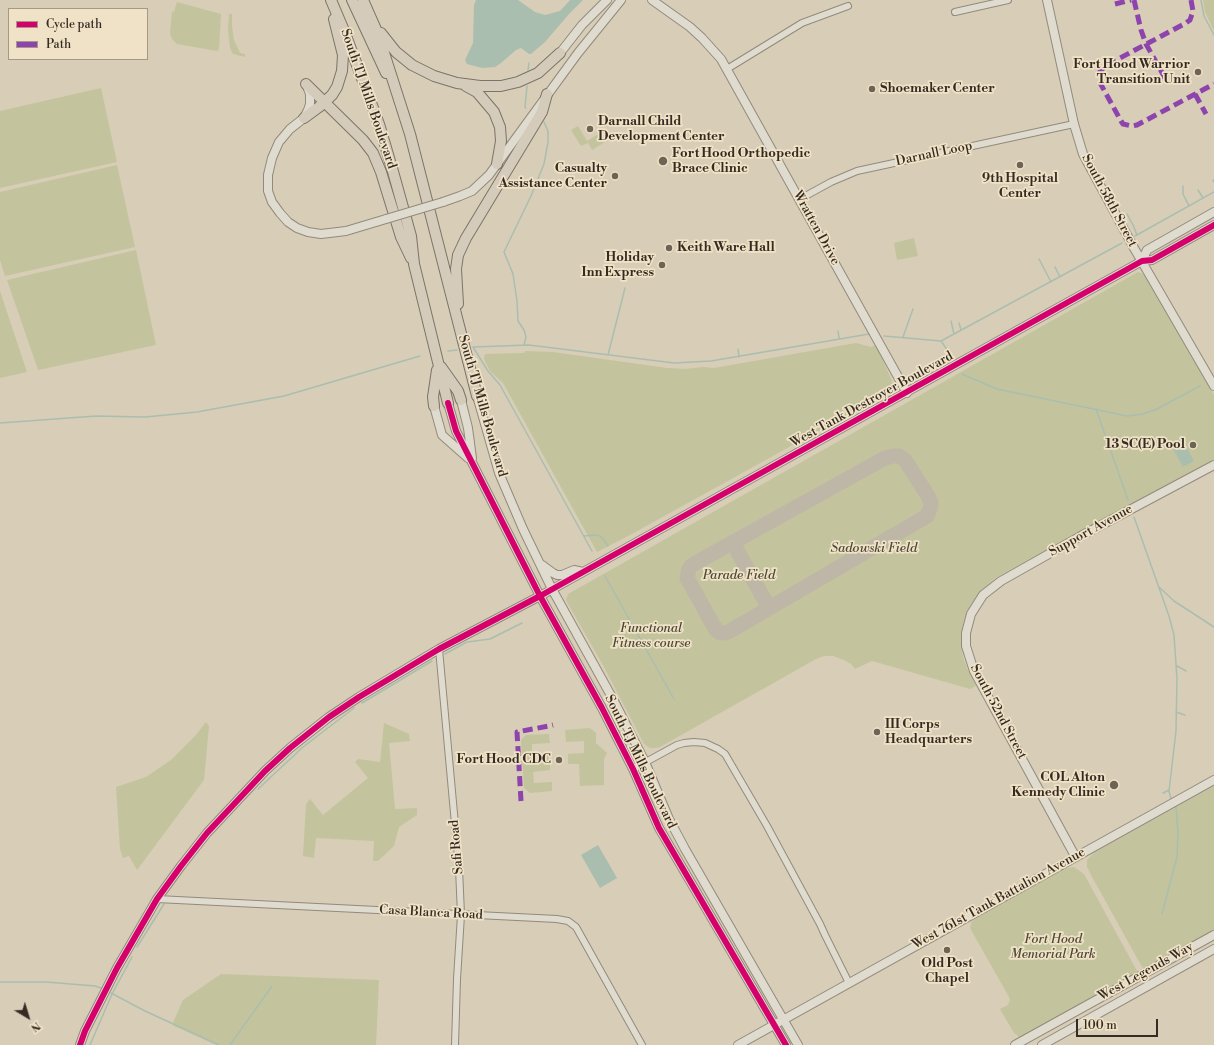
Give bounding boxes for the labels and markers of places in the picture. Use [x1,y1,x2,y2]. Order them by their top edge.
place label: Fort Hood Warrior Transition Unit [1073,57,1190,88]
marker: Fort Hood Warrior Transition Unit [1193,67,1203,77]
place label: Shoemaker Center [880,81,995,97]
marker: Shoemaker Center [867,84,877,94]
place label: Darnall Child Development Center [598,114,725,145]
marker: Darnall Child Development Center [585,124,595,134]
place label: Fort Hood Orthopedic Brace Clinic [672,146,810,177]
marker: Fort Hood Orthopedic Brace Clinic [657,155,669,167]
marker: 9th Hospital Center [1015,160,1025,170]
place label: Casualty Assistance Center [499,161,607,192]
marker: Casualty Assistance Center [610,171,620,181]
place label: 9th Hospital Center [982,171,1058,202]
place label: Keith Ware Hall [677,240,775,256]
marker: Keith Ware Hall [664,243,674,253]
place label: Holiday Inn Express [582,250,654,281]
marker: Holiday Inn Express [657,260,667,270]
place label: 13 SC(E) Pool [1105,437,1185,453]
marker: 13 SC(E) Pool [1188,440,1198,450]
place label: III Corps Headquarters [885,717,972,748]
marker: III Corps Headquarters [872,727,882,737]
place label: Fort Hood CDC [456,752,551,768]
marker: Fort Hood CDC [554,755,564,765]
place label: COL Alton Kennedy Clinic [1011,770,1105,801]
marker: COL Alton Kennedy Clinic [1108,779,1120,791]
marker: Old Post Chapel [942,945,952,955]
place label: Old Post Chapel [921,956,973,987]

